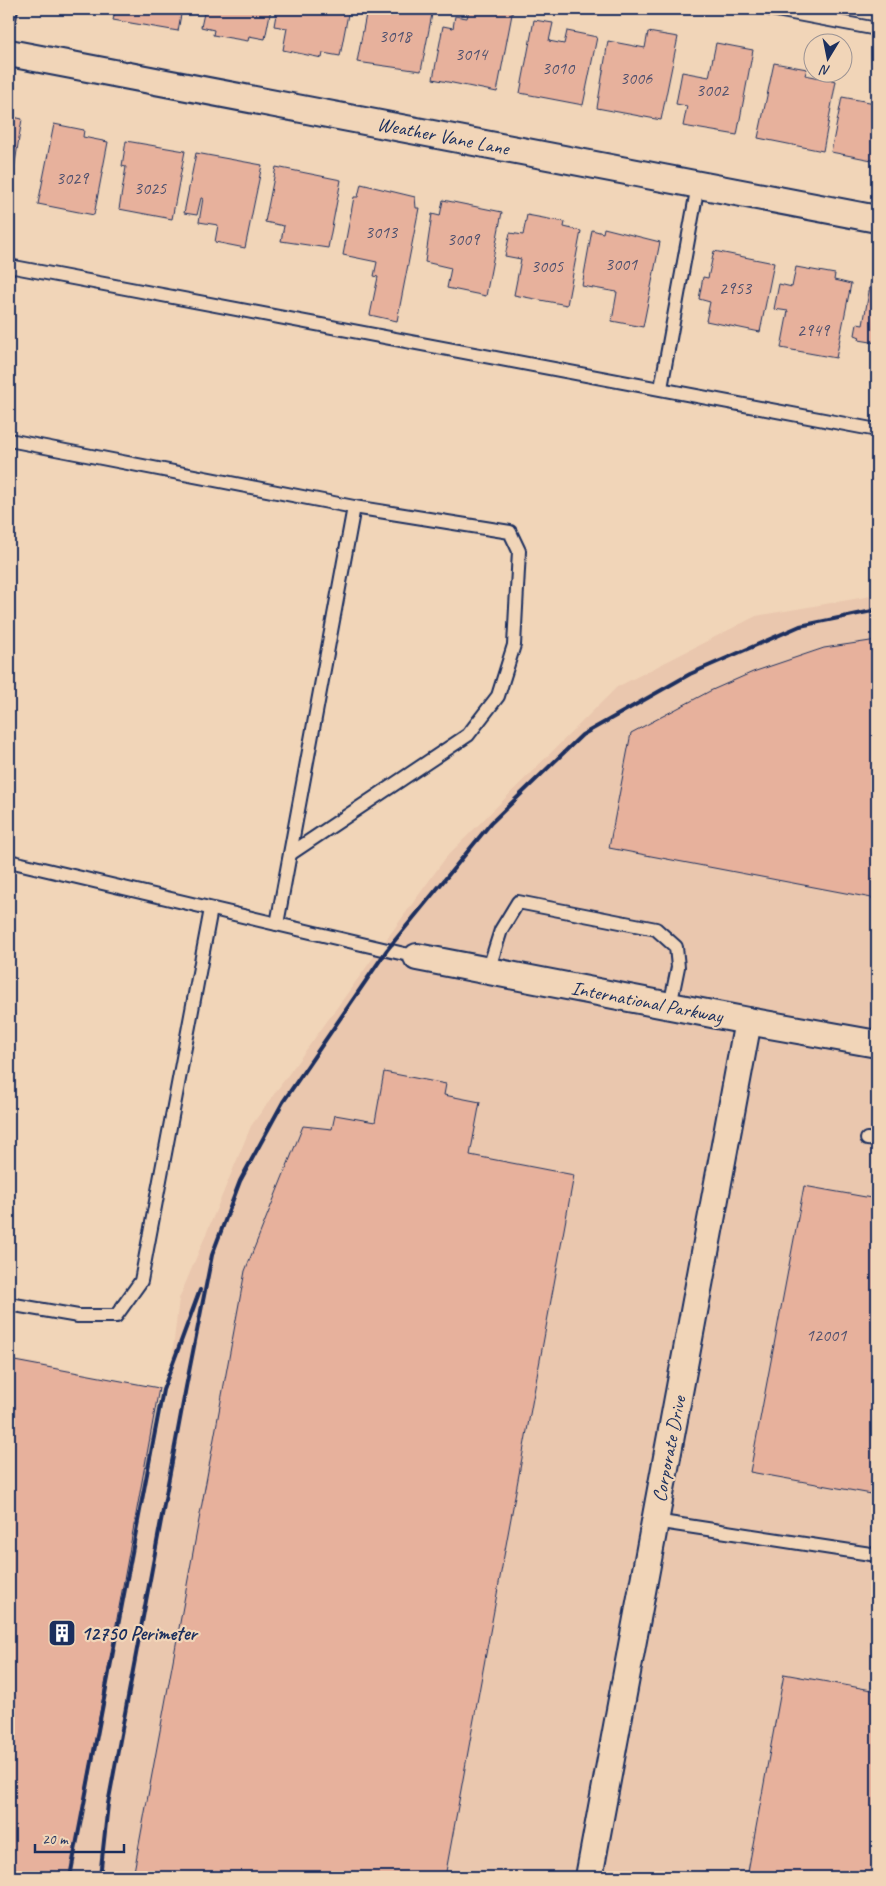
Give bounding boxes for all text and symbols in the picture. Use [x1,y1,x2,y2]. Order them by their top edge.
house number: 3018 [379,25,413,47]
north arrow [804,32,854,82]
house number: 3014 [455,43,489,65]
house number: 3010 [542,57,576,79]
text: N [818,61,832,79]
house number: 3006 [620,67,653,89]
house number: 3002 [696,79,730,101]
street label: Weather Vane Lane [375,111,512,161]
house number: 3029 [56,167,90,189]
house number: 3025 [134,177,167,199]
house number: 3013 [365,221,399,243]
house number: 3009 [447,228,481,250]
house number: 3001 [605,253,638,275]
house number: 3005 [531,255,564,277]
house number: 2953 [719,277,753,299]
house number: 2949 [797,319,831,341]
street label: International Parkway [569,975,726,1029]
house number: 12001 [806,1324,847,1346]
street label: Corporate Drive [646,1392,692,1504]
building icon: 12750 Perimeter [47,1618,77,1648]
place label: 12750 Perimeter [81,1621,199,1646]
scale bar [35,1821,124,1853]
text: 20 m [42,1830,69,1849]

